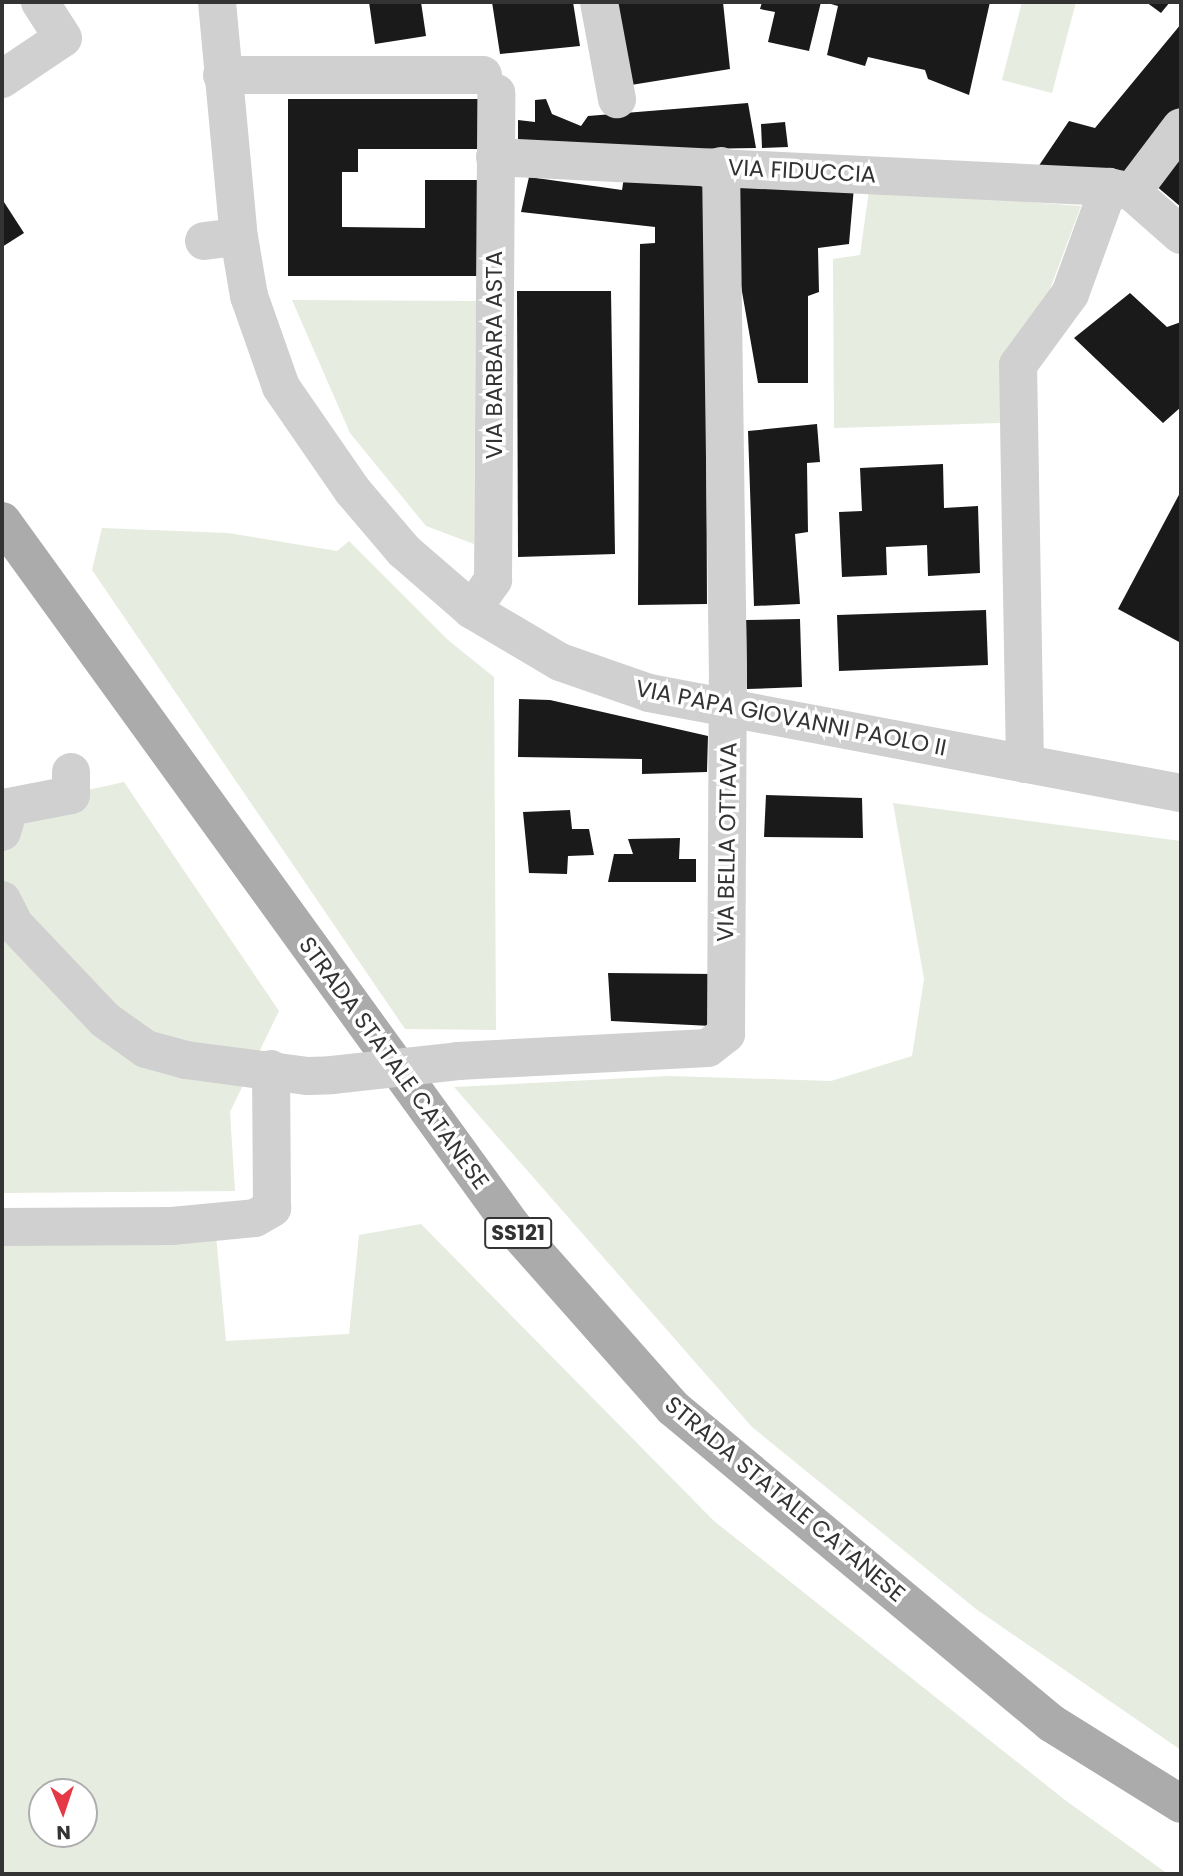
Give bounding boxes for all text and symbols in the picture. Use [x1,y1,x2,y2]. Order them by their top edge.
street label: VIA FIDUCCIA [727,153,877,189]
street label: VIA BARBARA ASTA [480,251,508,459]
street label: VIA PAPA GIOVANNI PAOLO II [633,674,949,762]
street label: VIA BELLA OTTAVA [711,742,743,942]
street label: STRADA STATALE CATANESE [293,931,495,1195]
road number: SS121 [483,1216,553,1250]
street label: STRADA STATALE CATANESE [659,1390,911,1608]
north arrow [28,1778,98,1848]
text: N [56,1819,71,1846]

